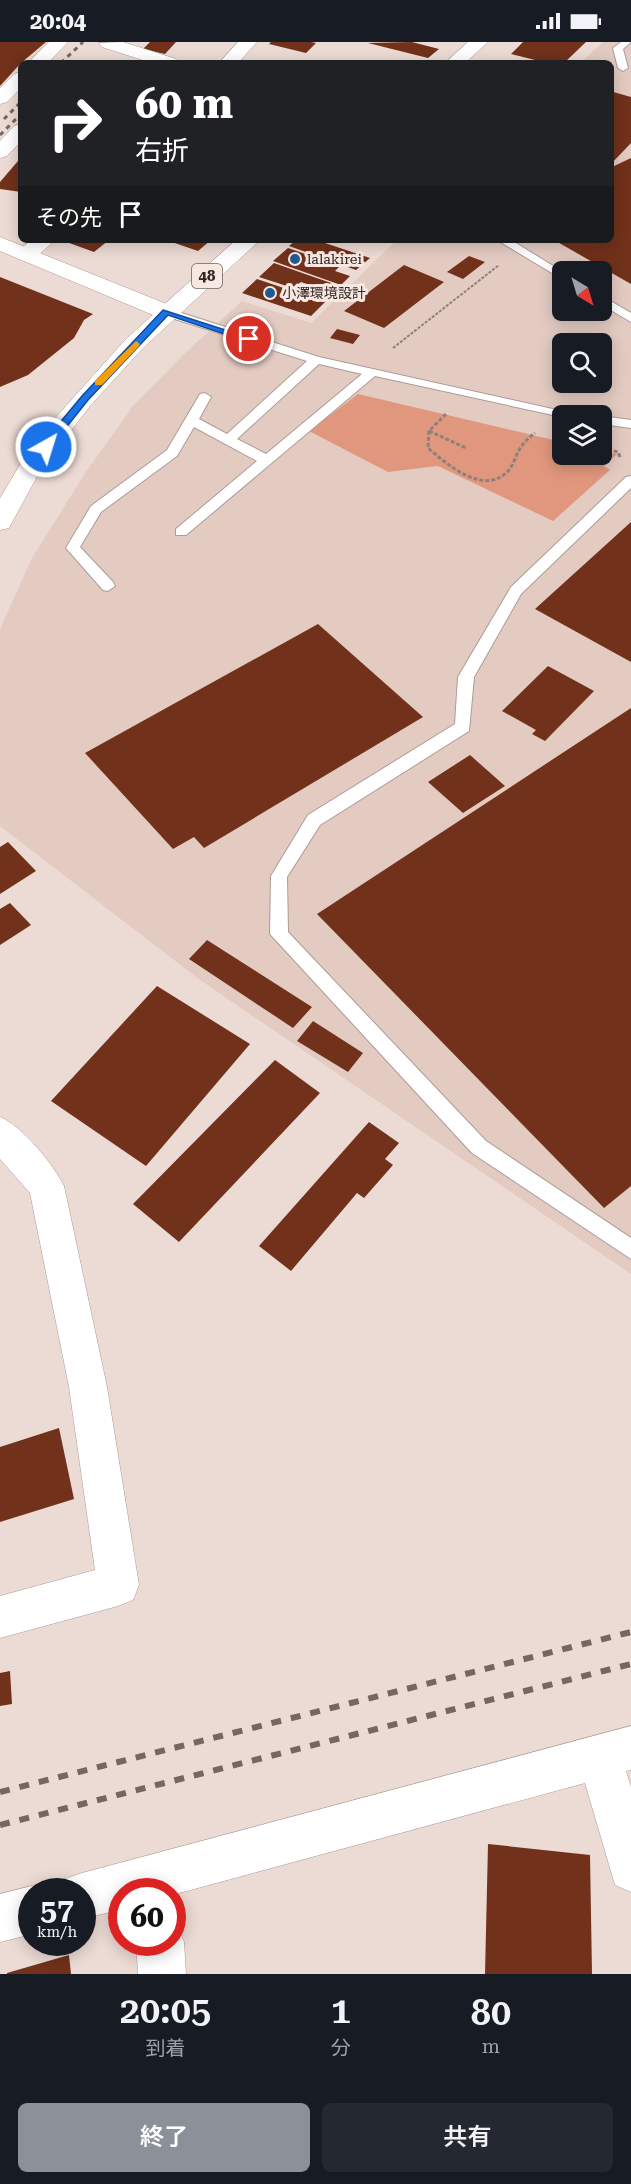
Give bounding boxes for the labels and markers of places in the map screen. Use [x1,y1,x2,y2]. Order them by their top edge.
place label: lalakirei [307,251,362,267]
marker: lalakirei [288,252,302,266]
place label: 小澤環境設計 [282,285,366,301]
marker: 小澤環境設計 [263,286,277,300]
pin [223,313,274,364]

